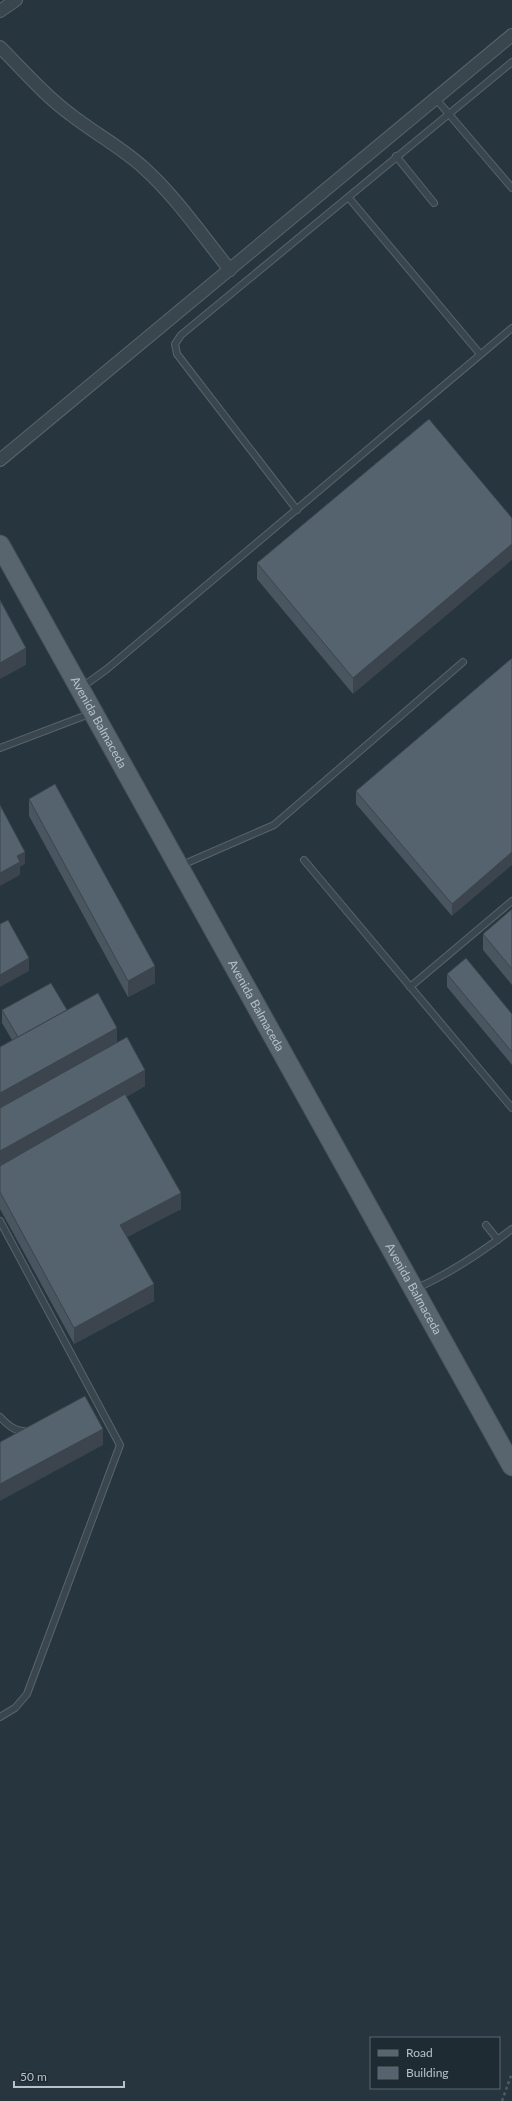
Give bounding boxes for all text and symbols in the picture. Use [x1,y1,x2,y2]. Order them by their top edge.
street label: Avenida Balmaceda [68,674,131,771]
street label: Avenida Balmaceda [225,957,288,1054]
street label: Avenida Balmaceda [382,1240,445,1337]
legend [370,2037,500,2089]
text: Road [406,2045,433,2060]
scale bar [14,2063,124,2089]
text: Building [406,2065,449,2080]
text: 50 m [20,2069,47,2084]

